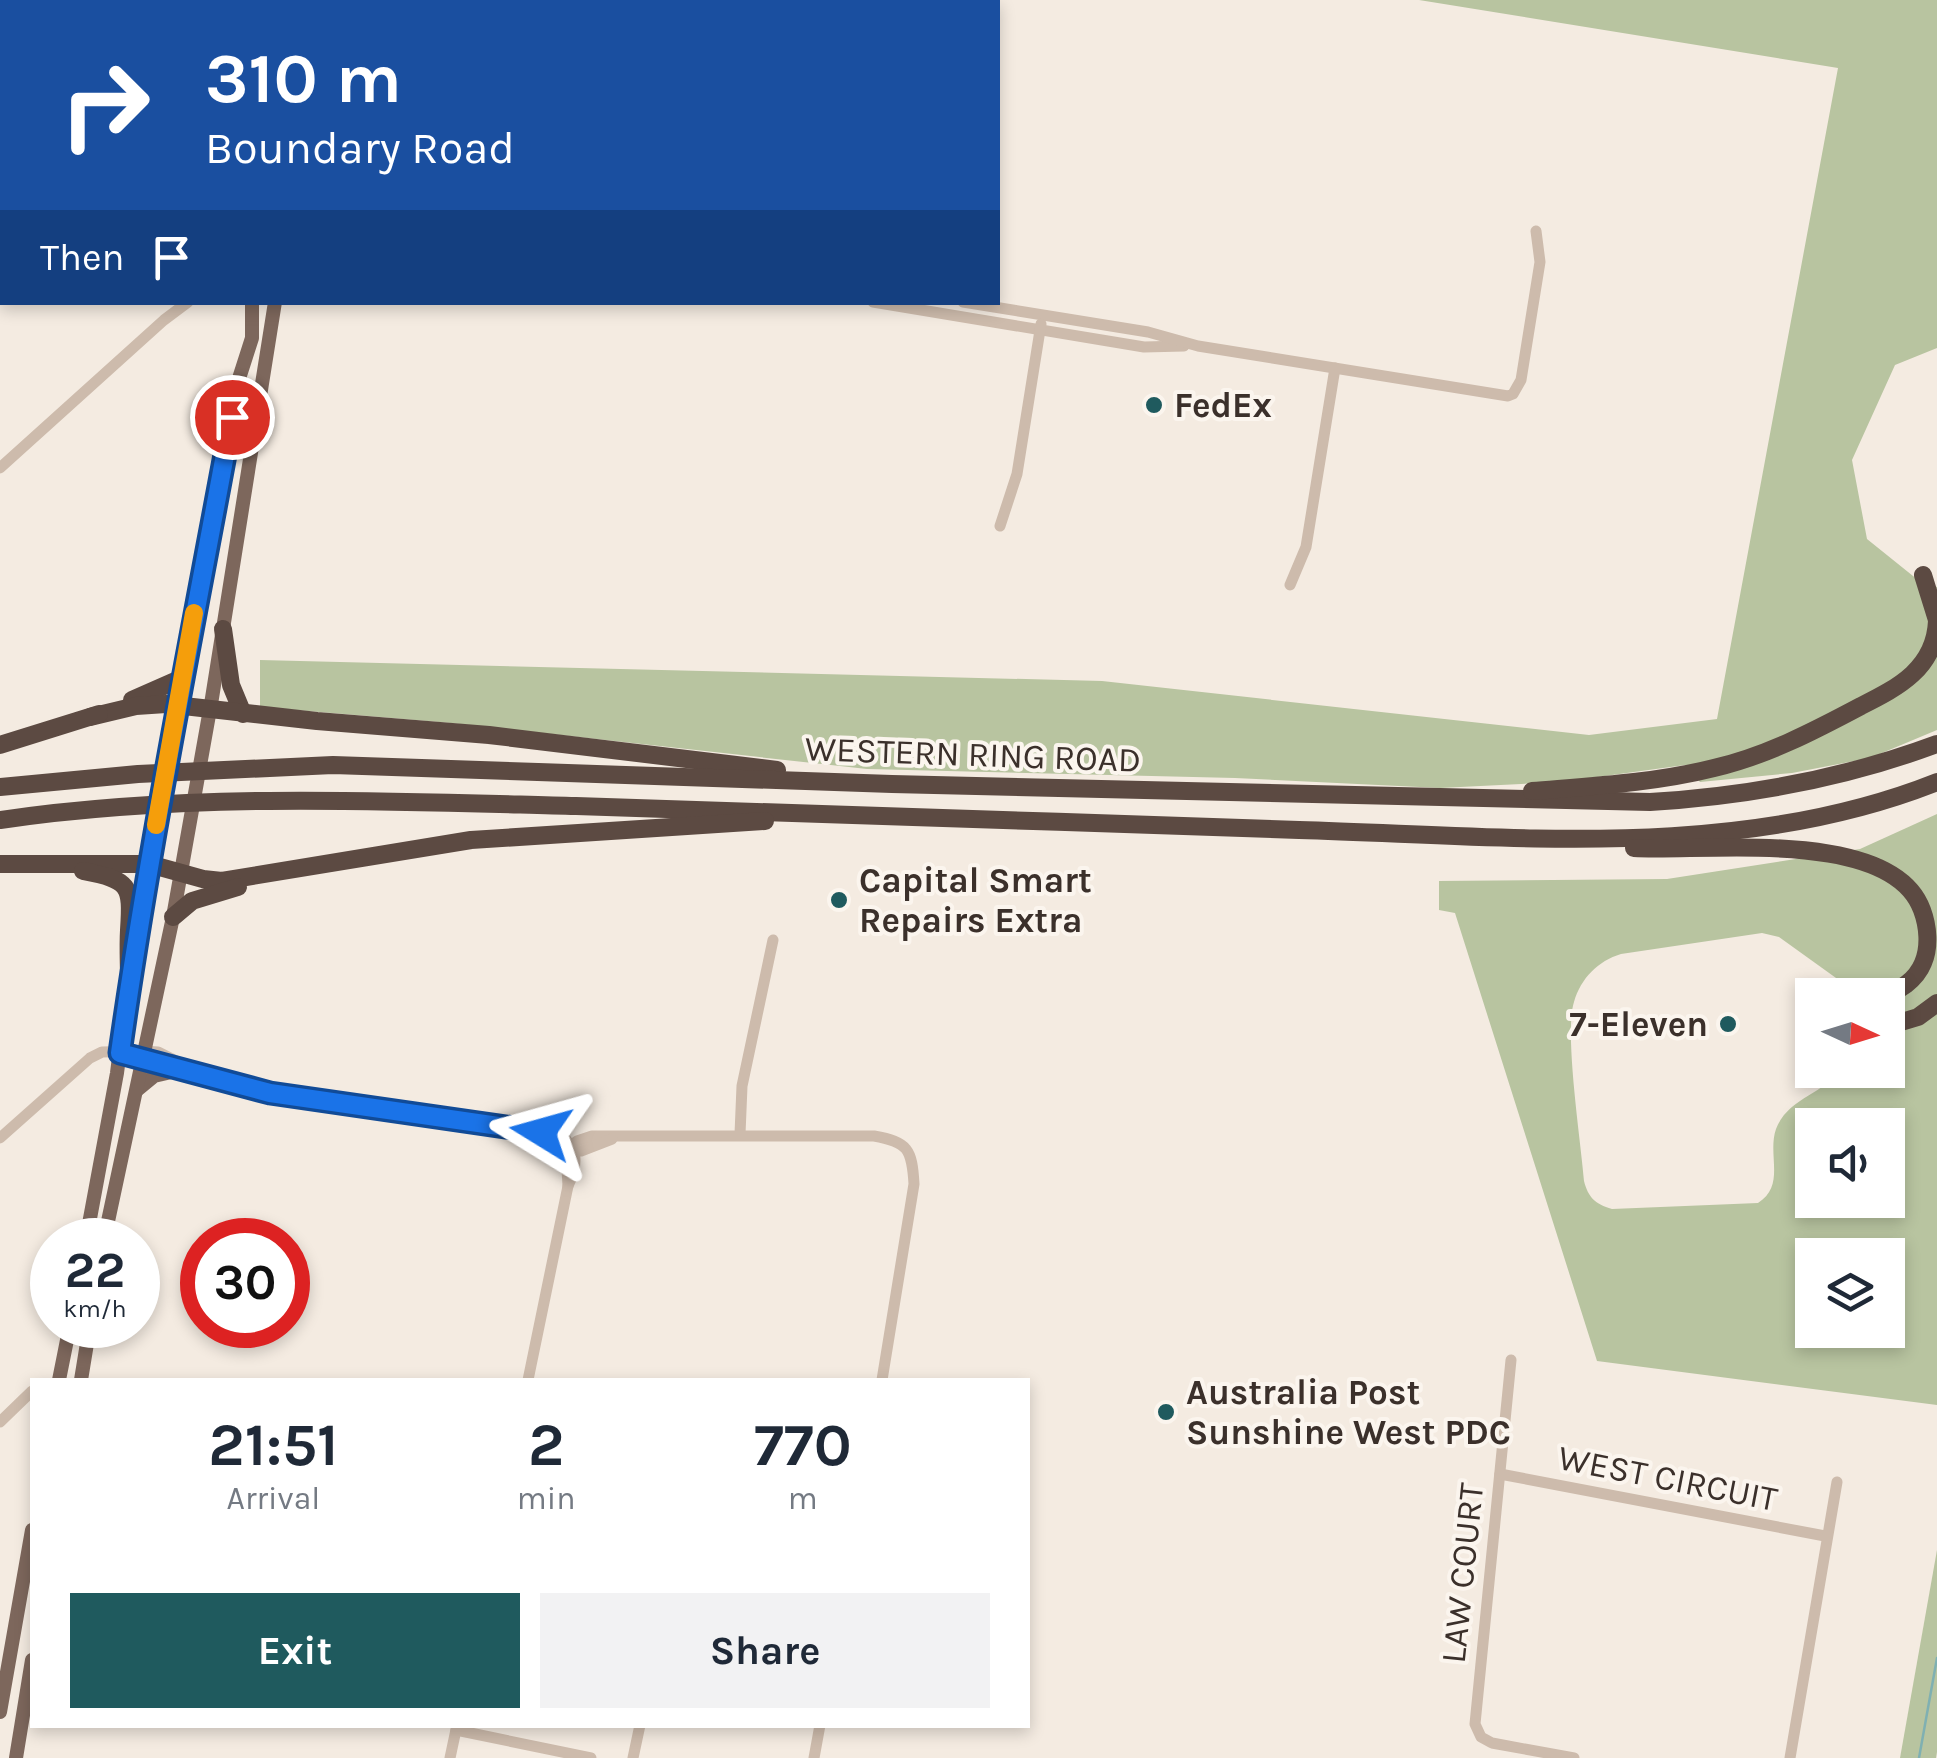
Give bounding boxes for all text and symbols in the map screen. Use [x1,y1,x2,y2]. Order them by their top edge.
text: 310 m [205,38,402,120]
icon: right [40,40,170,170]
text: Boundary Road [205,122,515,174]
icon: arrive [144,230,199,285]
text: Then [40,235,124,280]
pin [190,375,275,460]
place label: FedEx [1174,385,1272,426]
icon: arrive [205,390,260,445]
marker: FedEx [1143,394,1165,416]
street label: WESTERN RING ROAD [804,728,1142,781]
place label: Capital Smart Repairs Extra [859,860,1092,941]
marker: Capital Smart Repairs Extra [828,889,850,911]
north arrow [1795,978,1905,1088]
map controls [1795,978,1905,1348]
place label: 7-Eleven [1569,1004,1708,1045]
marker: 7-Eleven [1717,1013,1739,1035]
position arrow [489,1080,593,1184]
button: sound [1795,1108,1905,1218]
speed limit sign: 30 [180,1218,310,1348]
button: layers [1795,1238,1905,1348]
text: 22 [65,1241,125,1300]
text: km/h [63,1294,127,1323]
place label: Australia Post Sunshine West PDC [1186,1372,1511,1453]
marker: Australia Post Sunshine West PDC [1155,1401,1177,1423]
text: 21:51 [208,1410,339,1480]
text: 2 [528,1410,564,1480]
text: 770 [754,1410,852,1480]
street label: WEST CIRCUIT [1555,1437,1781,1520]
text: Arrival [227,1480,320,1517]
text: min [517,1480,576,1517]
text: m [788,1480,818,1517]
street label: LAW COURT [1433,1480,1492,1665]
button: Exit [70,1593,520,1708]
button: Share [540,1593,990,1708]

